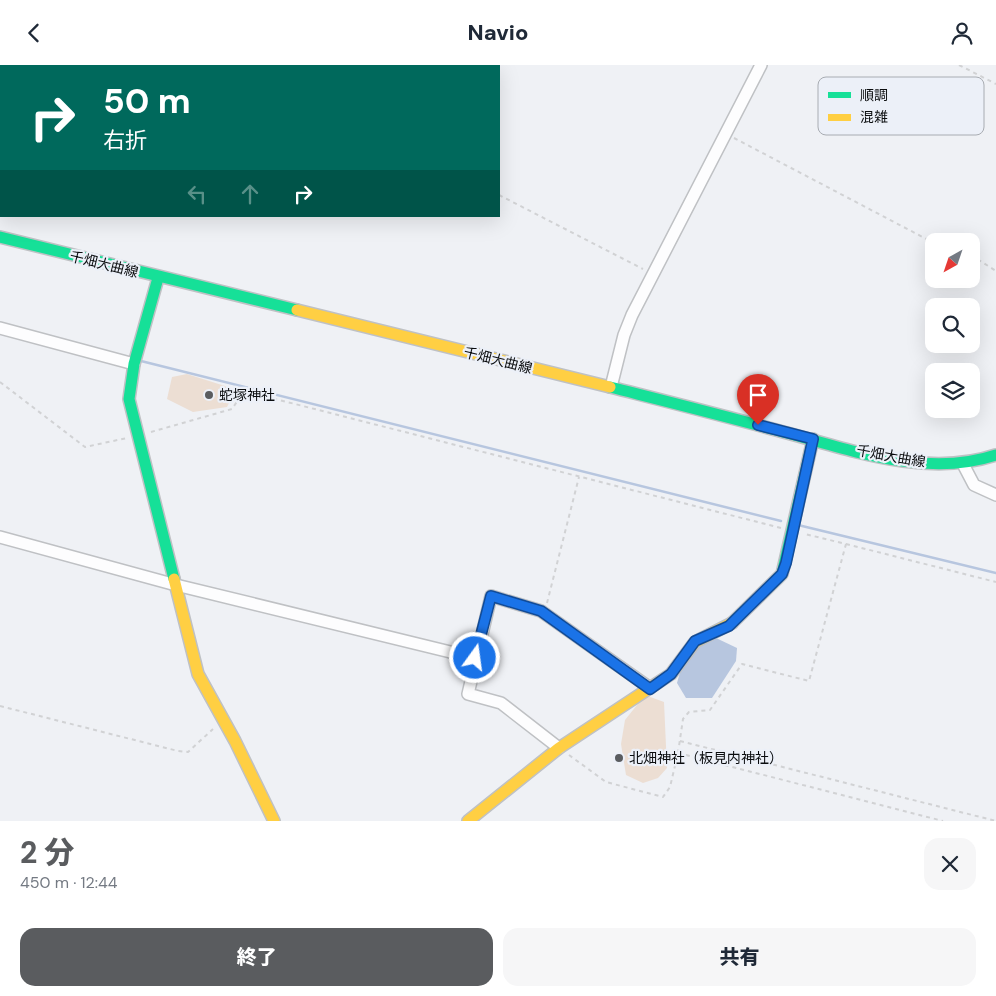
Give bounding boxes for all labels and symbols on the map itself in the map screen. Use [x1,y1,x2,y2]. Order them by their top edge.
legend [818,77,984,135]
text: 順調 [860,86,888,104]
text: 混雑 [860,108,888,126]
north arrow [925,233,980,287]
street label: 千畑大曲線 [68,247,140,281]
street label: 千畑大曲線 [462,343,534,377]
pin [737,374,779,425]
place label: 蛇塚神社 [219,386,275,404]
marker: 蛇塚神社 [203,389,215,401]
street label: 千畑大曲線 [855,441,927,471]
position arrow [448,631,500,683]
place label: 北畑神社（板見内神社） [629,749,783,767]
marker: 北畑神社（板見内神社） [613,752,625,764]

